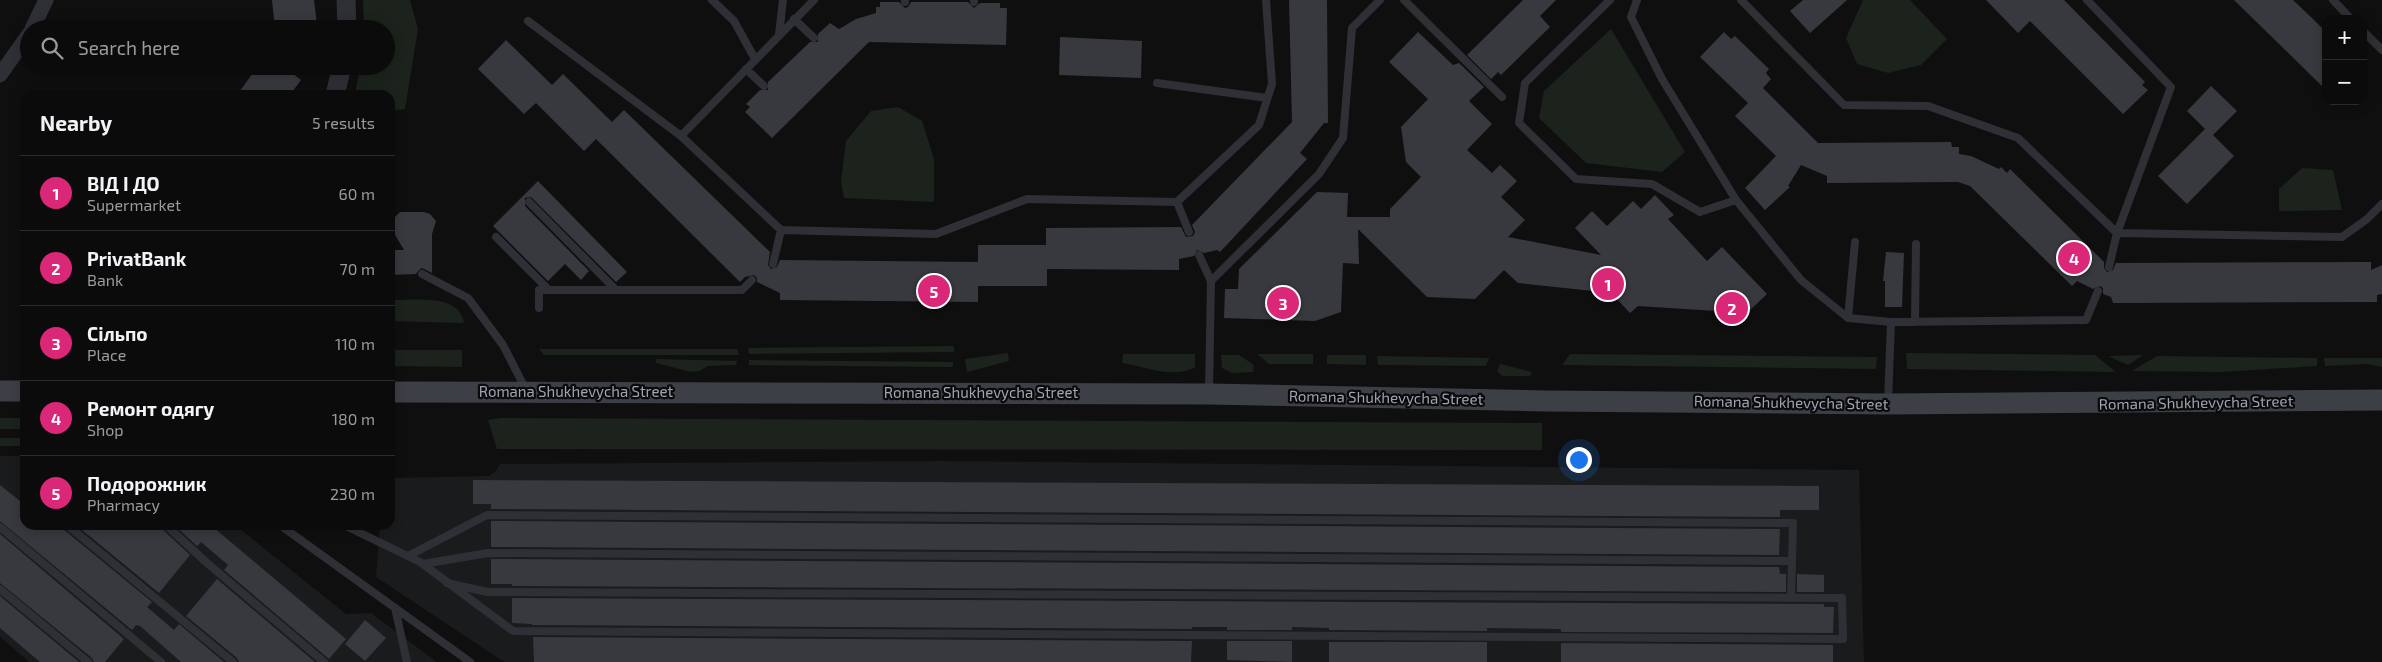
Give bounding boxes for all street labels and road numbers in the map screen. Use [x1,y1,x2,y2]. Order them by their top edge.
street label: Romana Shukhevycha Street [479,382,674,400]
street label: Romana Shukhevycha Street [884,383,1079,401]
street label: Romana Shukhevycha Street [1289,386,1484,408]
street label: Romana Shukhevycha Street [1694,391,1889,413]
street label: Romana Shukhevycha Street [2099,391,2294,413]

